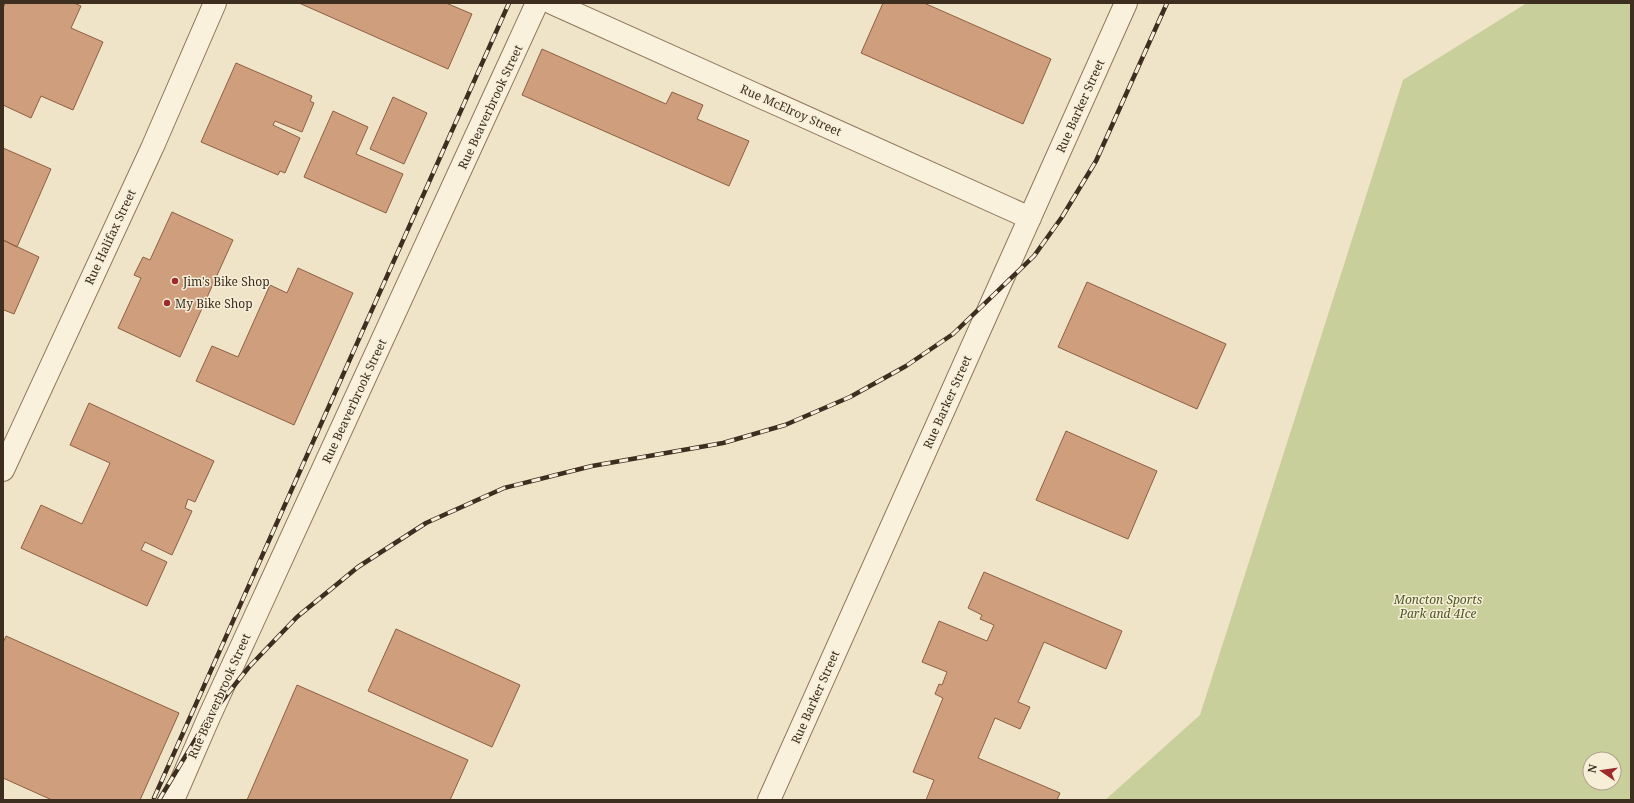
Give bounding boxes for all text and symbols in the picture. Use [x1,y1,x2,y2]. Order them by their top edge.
street label: Rue Beaverbrook Street [454,42,526,172]
street label: Rue Barker Street [1052,57,1108,155]
street label: Rue McElroy Street [738,80,844,140]
street label: Rue Halifax Street [80,186,140,288]
place label: Jim's Bike Shop [182,273,270,290]
marker: Jim's Bike Shop [170,276,180,286]
place label: My Bike Shop [175,295,253,312]
marker: My Bike Shop [162,298,172,308]
street label: Rue Beaverbrook Street [318,336,390,466]
street label: Rue Barker Street [919,353,975,451]
park label: Moncton Sports Park and 4Ice [1393,591,1483,622]
street label: Rue Beaverbrook Street [184,631,254,761]
street label: Rue Barker Street [787,648,843,746]
north arrow [1582,751,1622,791]
text: N [1583,762,1600,775]

